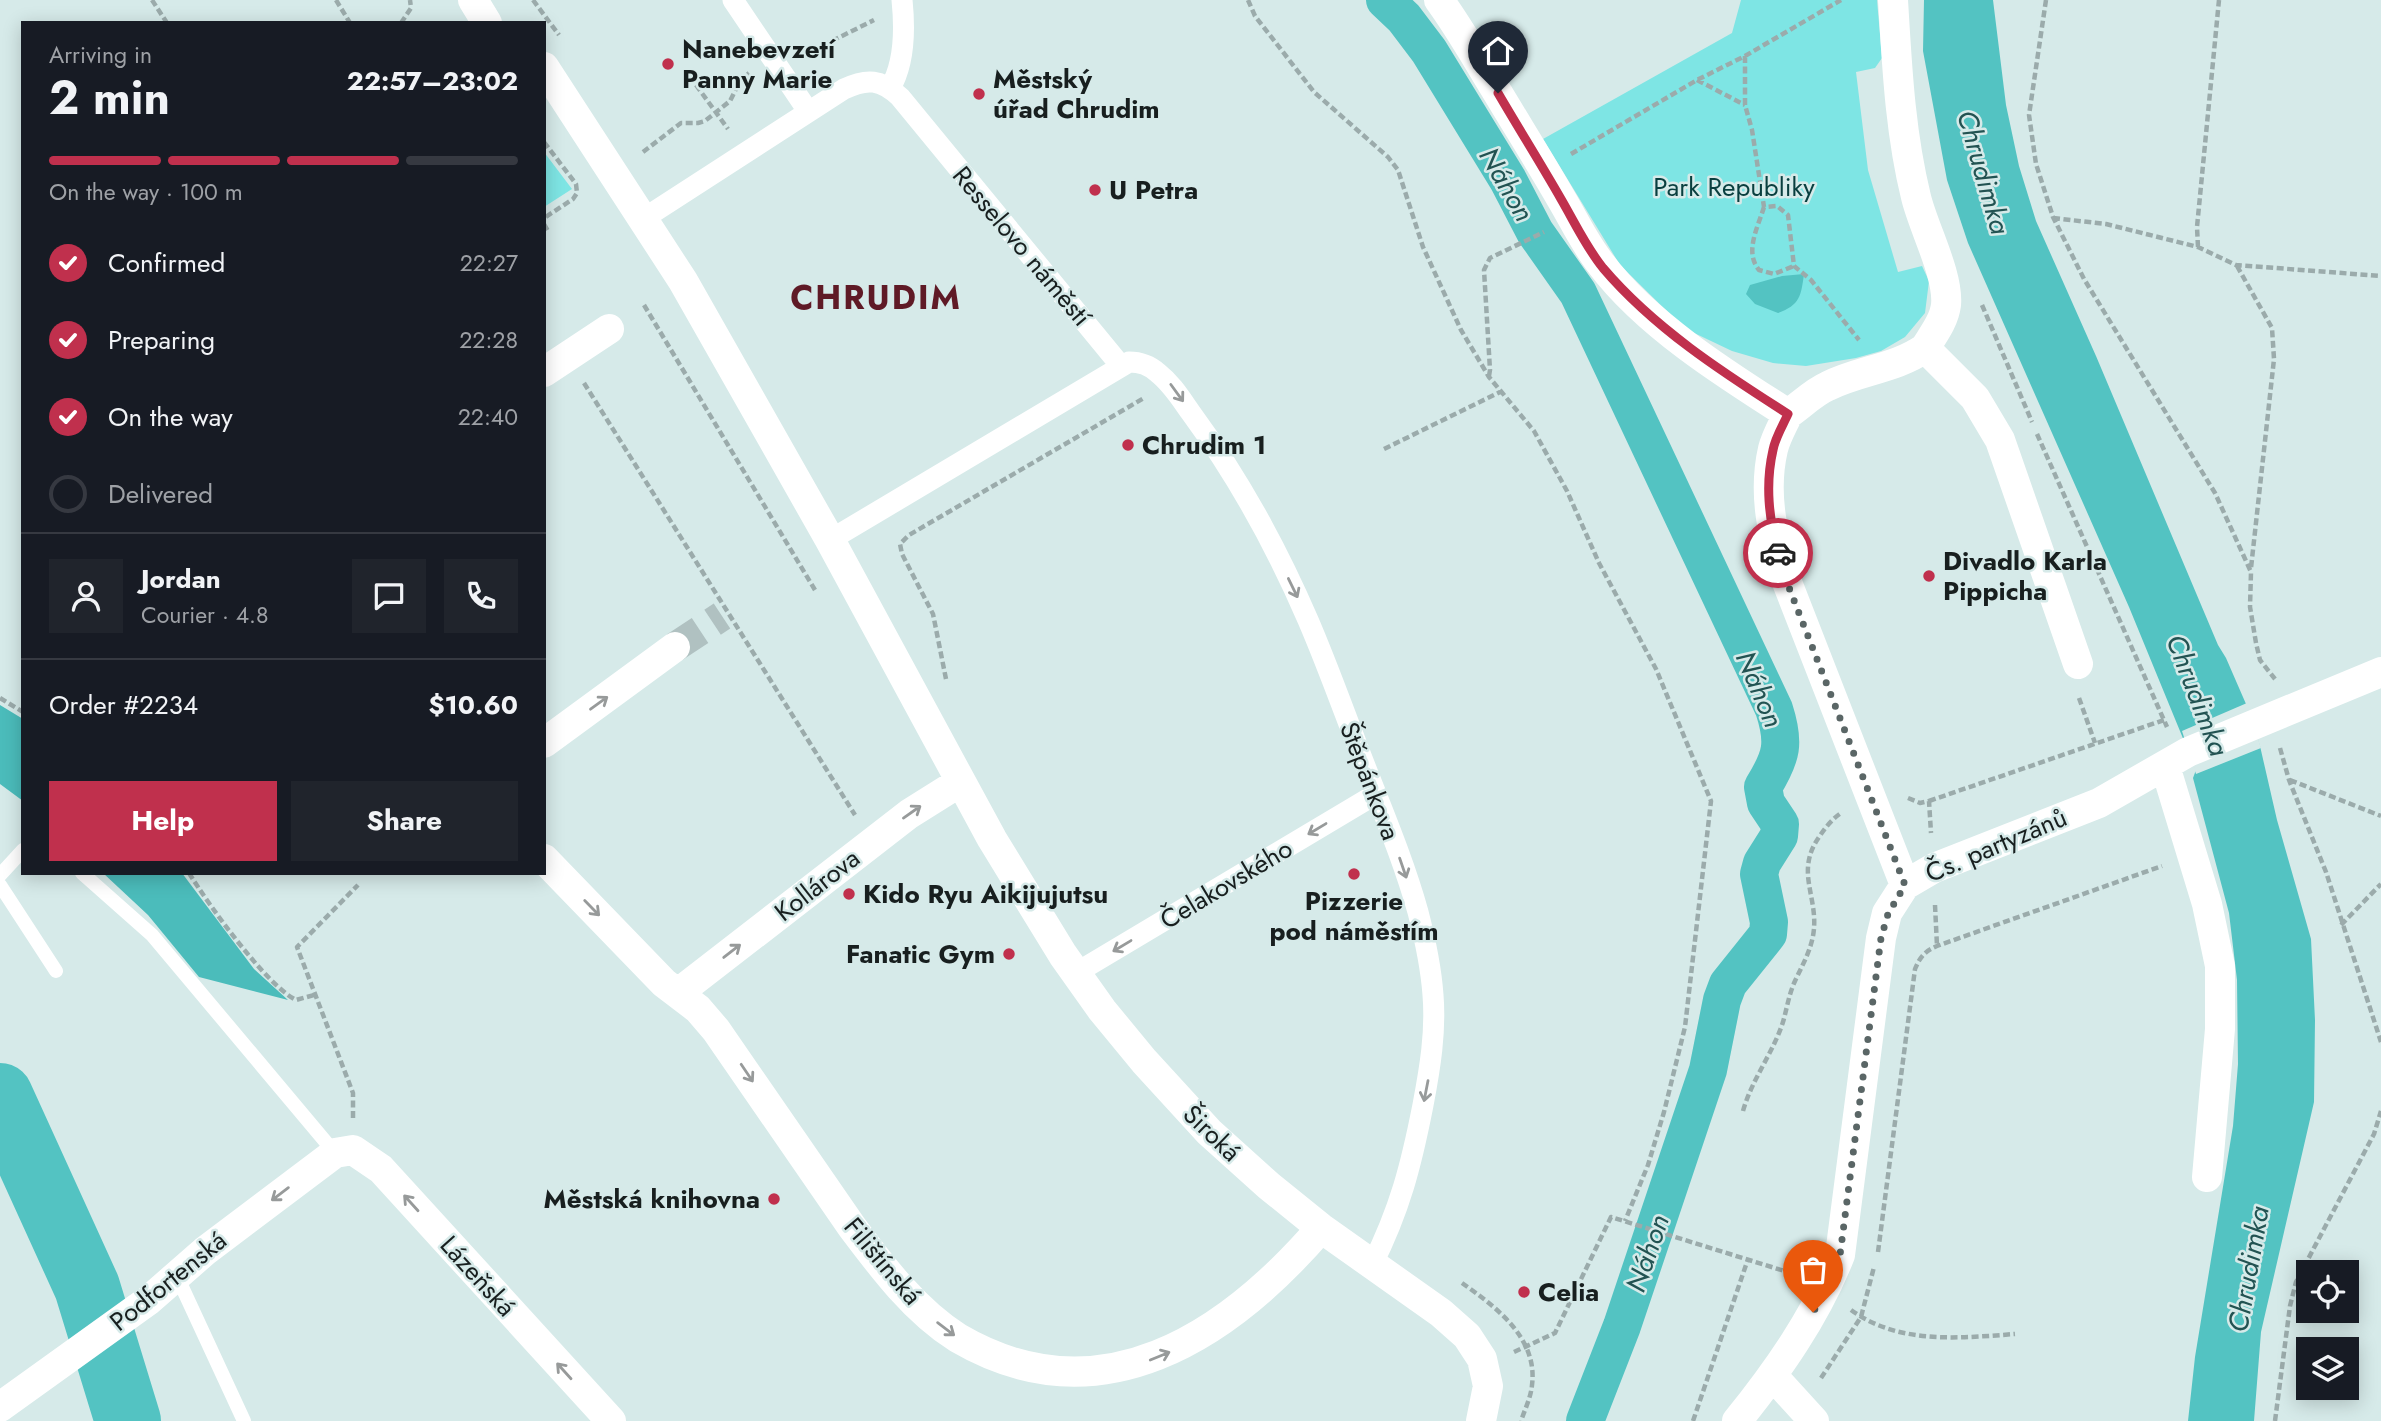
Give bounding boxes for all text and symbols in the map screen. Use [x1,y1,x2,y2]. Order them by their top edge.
pin [1468,21,1528,93]
place label: Nanebevzetí Panny Marie [682,30,837,98]
icon: home [1479,32,1517,70]
text: Arriving in [49,38,152,72]
marker: Nanebevzetí Panny Marie [660,56,676,72]
place label: Městský úřad Chrudim [993,60,1160,128]
text: 22:57–23:02 [347,62,518,100]
text: 2 min [49,65,170,131]
marker: Městský úřad Chrudim [971,86,987,102]
water label: Chrudimka [1946,105,2021,240]
water label: Náhon [1469,139,1544,229]
street label: Resselovo náměstí [944,158,1101,335]
park label: Park Republiky [1653,168,1815,206]
place label: U Petra [1109,171,1198,209]
text: On the way · 100 m [49,175,243,209]
marker: U Petra [1087,182,1103,198]
icon: check [49,244,87,282]
text: Confirmed [108,244,225,282]
text: 22:27 [460,246,518,280]
district label: CHRUDIM [790,274,962,321]
icon: check [49,321,87,359]
text: Preparing [108,321,215,359]
text: 22:28 [459,323,518,357]
one-way arrow [1169,383,1184,402]
icon: check [49,398,87,436]
text: On the way [108,398,233,436]
text: 22:40 [458,400,518,434]
place label: Chrudim 1 [1142,426,1266,464]
marker: Chrudim 1 [1120,437,1136,453]
text: Delivered [108,475,213,513]
courier [1743,518,1813,588]
icon: car [1759,534,1797,572]
place label: Divadlo Karla Pippicha [1943,542,2107,610]
button: person [49,559,123,633]
button: chat [352,559,426,633]
button: phone [444,559,518,633]
text: Jordan [141,560,221,598]
marker: Divadlo Karla Pippicha [1921,568,1937,584]
one-way arrow [1286,577,1300,598]
text: Courier · 4.8 [141,598,269,632]
water label: Chrudimka [2156,628,2240,763]
water label: Náhon [1725,644,1794,734]
text: Order #2234 [49,686,198,724]
text: $10.60 [428,686,518,724]
one-way arrow [589,696,608,710]
street label: Štěpánkova [1330,716,1410,846]
button: Help [49,781,277,861]
button: Share [291,781,518,861]
street label: Čs. partyzánů [1919,798,2073,892]
one-way arrow [902,805,921,819]
one-way arrow [1308,823,1328,837]
street label: Čelakovského [1152,829,1300,939]
street label: Kollárova [766,840,868,930]
one-way arrow [1398,857,1410,879]
marker: Pizzerie pod náměstím [1346,866,1362,882]
place label: Kido Ryu Aikijujutsu [863,875,1108,913]
place label: Pizzerie pod náměstím [1269,882,1439,950]
marker: Kido Ryu Aikijujutsu [841,886,857,902]
one-way arrow [583,899,600,916]
place label: Fanatic Gym [846,935,995,973]
one-way arrow [1113,939,1133,953]
one-way arrow [722,944,741,959]
marker: Fanatic Gym [1001,946,1017,962]
one-way arrow [740,1063,754,1082]
one-way arrow [1419,1079,1432,1102]
street label: Široká [1174,1096,1250,1170]
place label: Městská knihovna [543,1180,760,1218]
one-way arrow [271,1187,290,1201]
marker: Městská knihovna [766,1191,782,1207]
one-way arrow [403,1194,419,1212]
water label: Chrudimka [2217,1202,2280,1335]
street label: Filištínská [835,1209,931,1313]
water label: Náhon [1615,1209,1680,1298]
street label: Podfortenská [101,1222,235,1340]
street label: Lázeňská [431,1227,525,1325]
pin [1783,1240,1843,1312]
icon: bag [1794,1251,1832,1289]
map controls [2296,1260,2359,1400]
button: locate [2296,1260,2359,1323]
place label: Celia [1538,1273,1599,1311]
marker: Celia [1516,1284,1532,1300]
one-way arrow [936,1322,954,1337]
button: layers [2296,1337,2359,1400]
one-way arrow [1149,1348,1171,1361]
one-way arrow [556,1362,572,1380]

